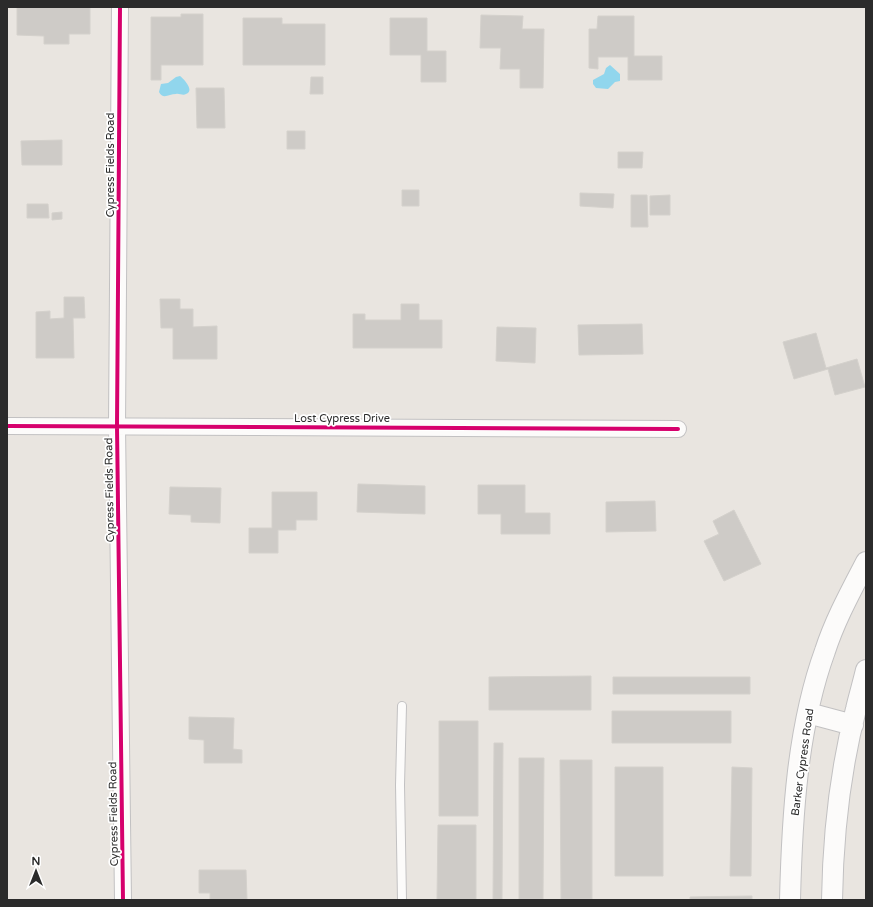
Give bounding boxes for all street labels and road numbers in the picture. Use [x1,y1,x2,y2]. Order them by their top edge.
street label: Cypress Fields Road [104,113,117,217]
street label: Lost Cypress Drive [294,412,390,425]
street label: Cypress Fields Road [102,438,117,542]
street label: Barker Cypress Road [789,707,816,817]
street label: Cypress Fields Road [106,762,121,866]

